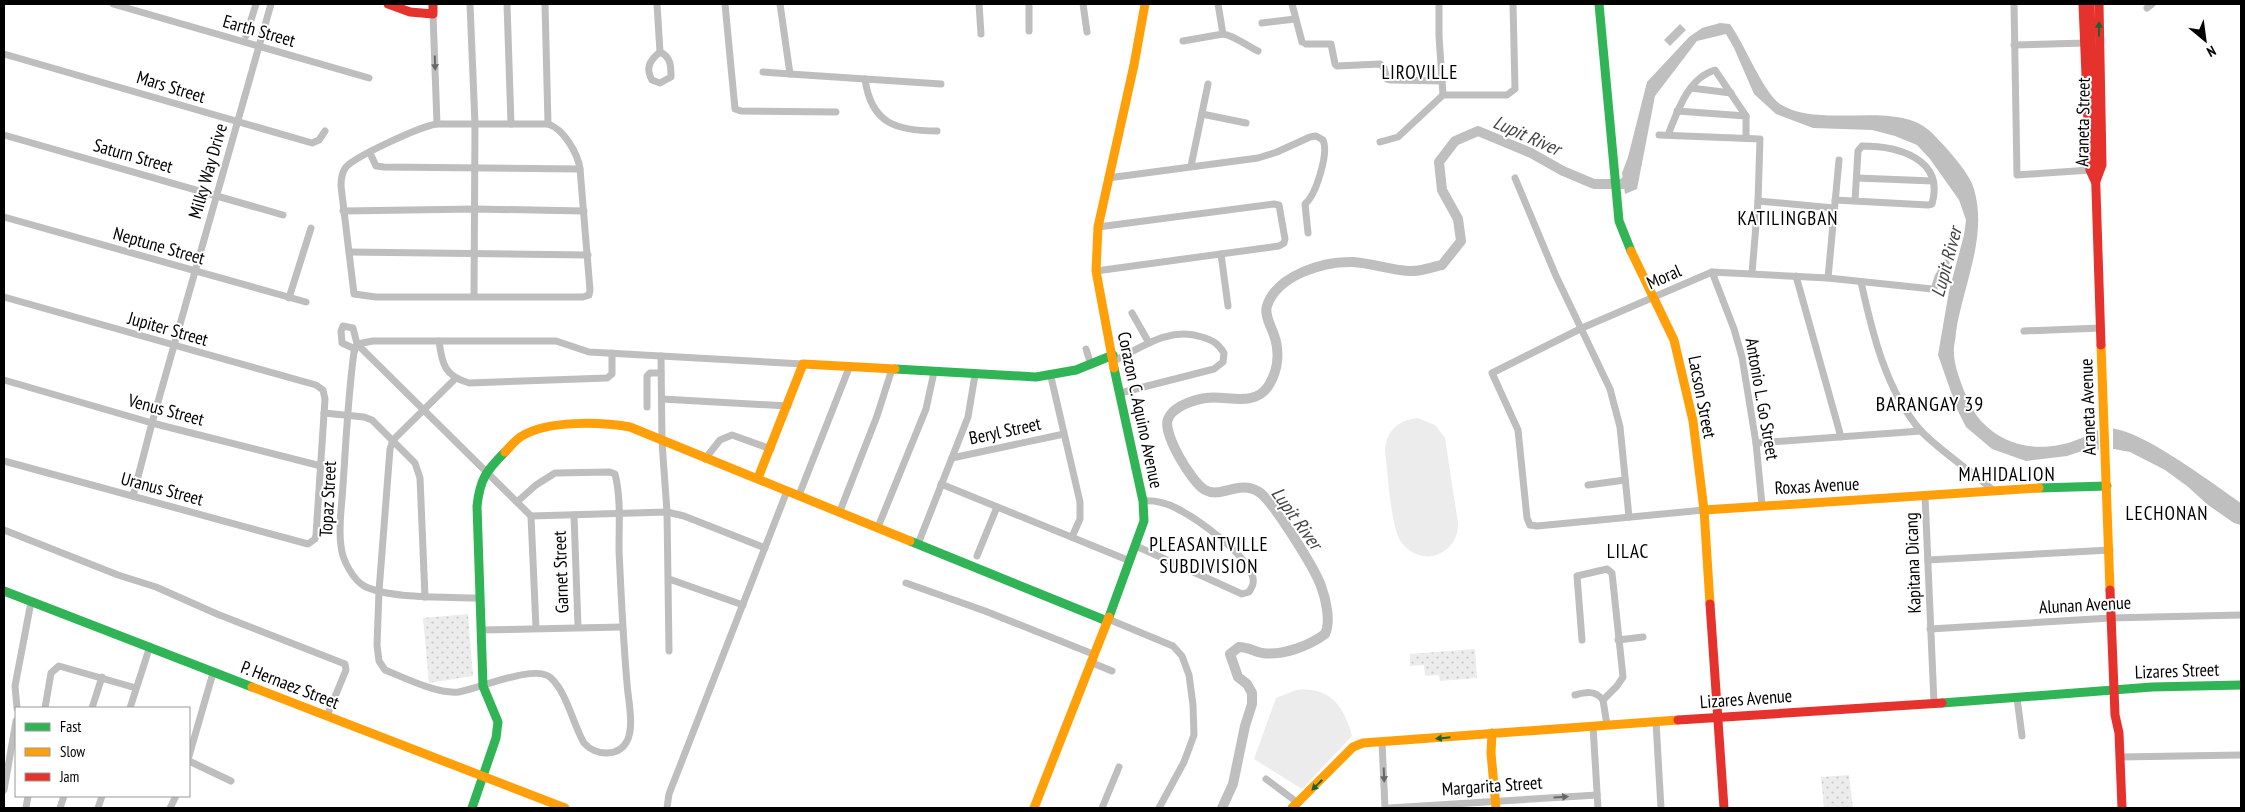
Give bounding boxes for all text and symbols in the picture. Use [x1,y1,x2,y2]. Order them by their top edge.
street label: Earth Street [220,9,298,52]
north arrow [2180,15,2230,65]
one-way arrow [2095,21,2103,37]
text: N [2204,42,2219,61]
one-way arrow [431,55,439,71]
district label: LIROVILLE [1381,60,1459,84]
street label: Mars Street [134,65,208,108]
street label: Araneta Street [2070,77,2095,167]
water label: Lupit River [1490,110,1567,162]
street label: Milky Way Drive [183,121,232,221]
street label: Saturn Street [91,133,176,178]
district label: KATILINGBAN [1738,206,1838,230]
street label: Neptune Street [111,221,208,270]
water label: Lupit River [1925,222,1968,299]
street label: Moral [1643,258,1685,294]
street label: Jupiter Street [125,306,211,351]
street label: Corazon C. Aquino Avenue [1113,330,1168,490]
street label: Antonio L. Go Street [1740,336,1785,462]
street label: Lacson Street [1683,354,1722,440]
street label: Araneta Avenue [2074,358,2101,456]
street label: Venus Street [125,388,207,431]
district label: BARANGAY 39 [1876,391,1984,417]
street label: Beryl Street [967,412,1043,449]
street label: Topaz Street [314,460,341,538]
district label: MAHIDALION [1958,462,2056,486]
street label: Uranus Street [118,466,206,511]
street label: Roxas Avenue [1774,472,1860,499]
water label: Lupit River [1266,482,1329,556]
district label: LECHONAN [2126,501,2208,525]
street label: Kapitana Dicang [1899,512,1926,614]
street label: Garnet Street [548,530,573,614]
district label: PLEASANTVILLE SUBDIVISION [1149,532,1269,578]
district label: LILAC [1607,539,1649,563]
street label: Alunan Avenue [2038,591,2132,618]
street label: P. Hernaez Street [238,655,343,714]
street label: Lizares Street [2134,658,2220,683]
street label: Lizares Avenue [1699,684,1793,713]
legend [15,707,190,797]
text: Fast [60,717,81,736]
one-way arrow [1435,734,1451,742]
text: Slow [60,742,85,761]
text: Jam [59,767,79,786]
one-way arrow [1380,768,1388,784]
street label: Margarita Street [1441,771,1543,800]
one-way arrow [1311,779,1323,791]
one-way arrow [1553,793,1569,801]

